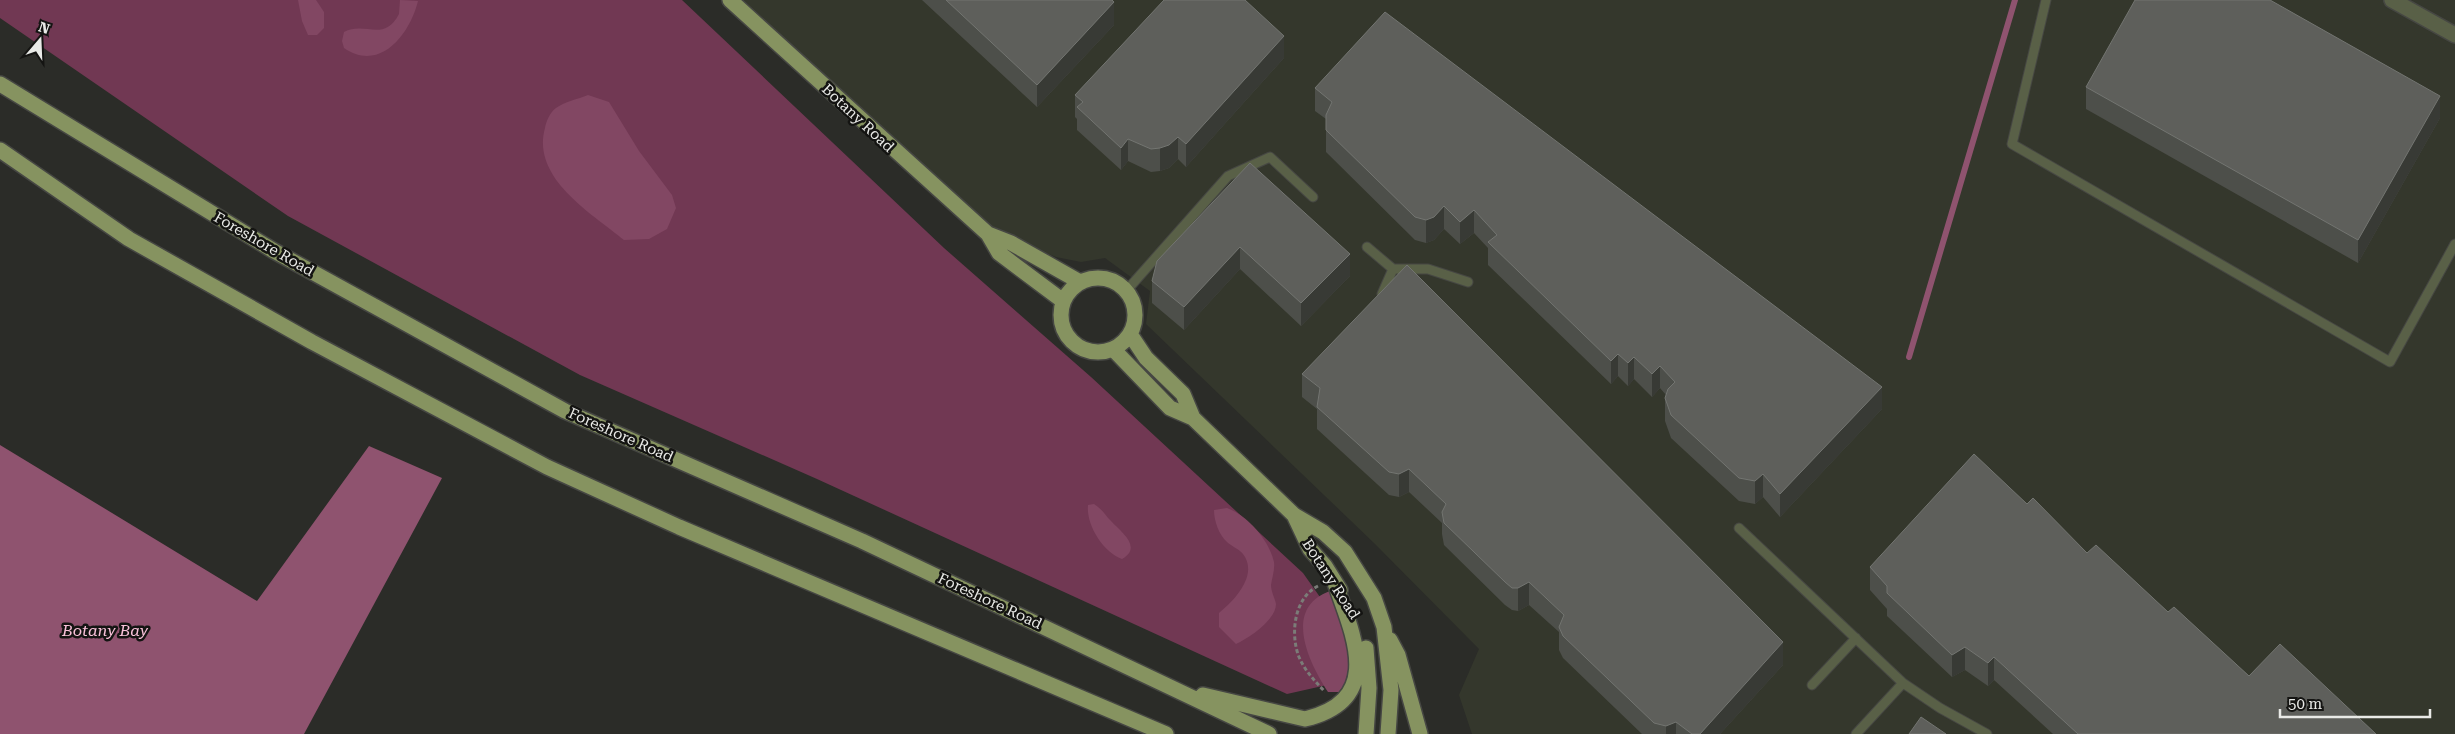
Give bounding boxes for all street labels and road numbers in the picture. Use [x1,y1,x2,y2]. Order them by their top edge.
street label: Botany Road [818,80,898,156]
street label: Foreshore Road [211,208,318,280]
street label: Foreshore Road [566,404,676,466]
street label: Botany Road [1298,536,1364,623]
street label: Foreshore Road [935,569,1045,633]

